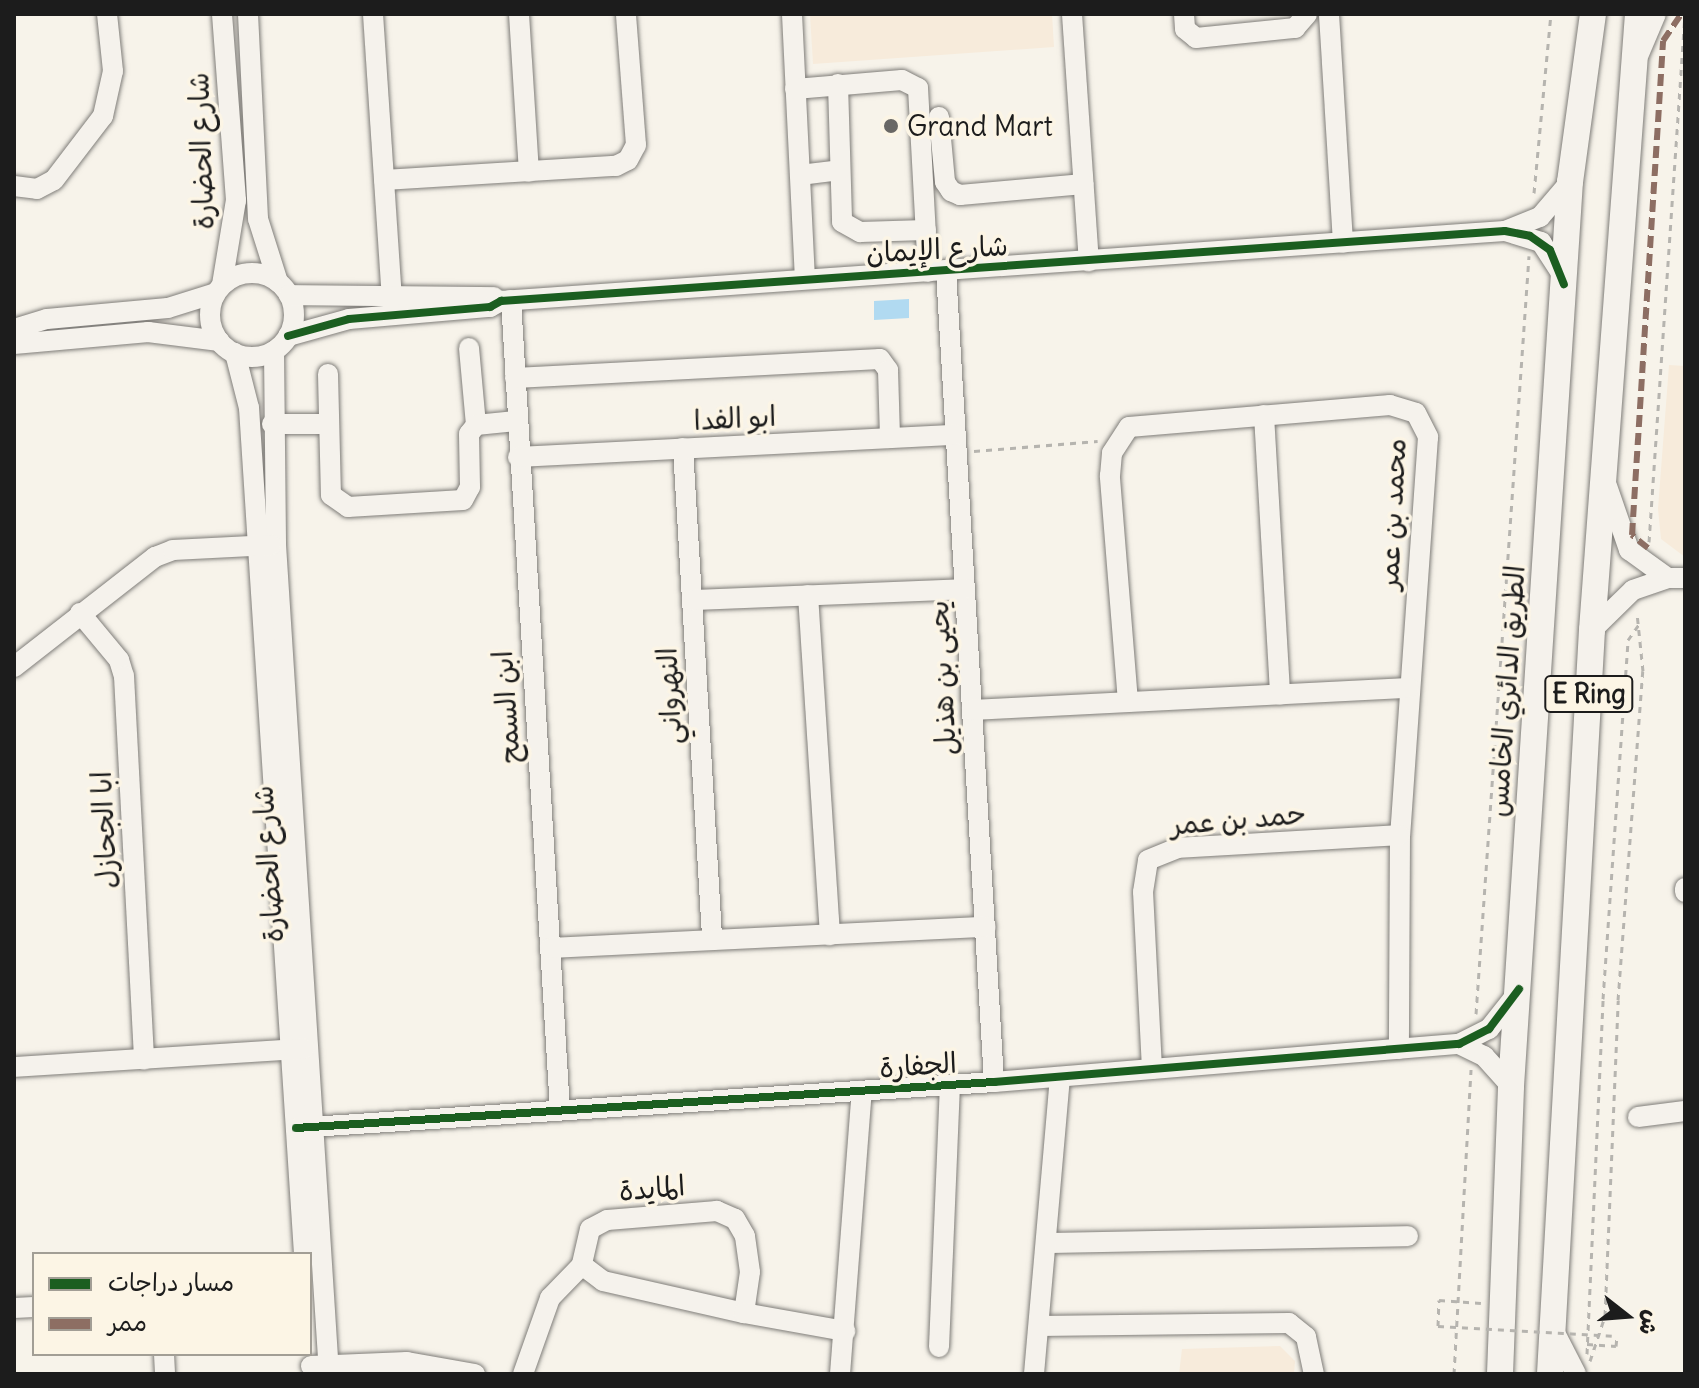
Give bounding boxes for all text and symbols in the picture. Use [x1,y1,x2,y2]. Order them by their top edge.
street label: شارع الحضارة [181,72,221,230]
place label: Grand Mart [907,109,1053,143]
marker: Grand Mart [882,117,900,135]
street label: شارع الإيمان [865,229,1009,269]
street label: ابو الفدا [693,399,777,437]
street label: محمد بن عمر [1371,437,1413,591]
street label: الطريق الدائري الخامس [1480,564,1532,818]
street label: يحيى بن هذيل [921,600,963,756]
street label: النهرواني [650,647,688,745]
street label: ابن السمح [485,650,527,764]
road number: E Ring [1543,672,1635,716]
street label: ابا الجحازل [84,770,124,890]
street label: شارع الحضارة [246,784,290,944]
street label: حمد بن عمر [1169,796,1307,842]
street label: الجفارة [878,1046,958,1084]
street label: المايدة [617,1168,687,1208]
legend [32,1252,312,1356]
text: مسار دراجات [108,1267,234,1297]
north arrow [1587,1276,1667,1356]
text: ممر [108,1307,147,1337]
text: ش [1633,1307,1667,1339]

